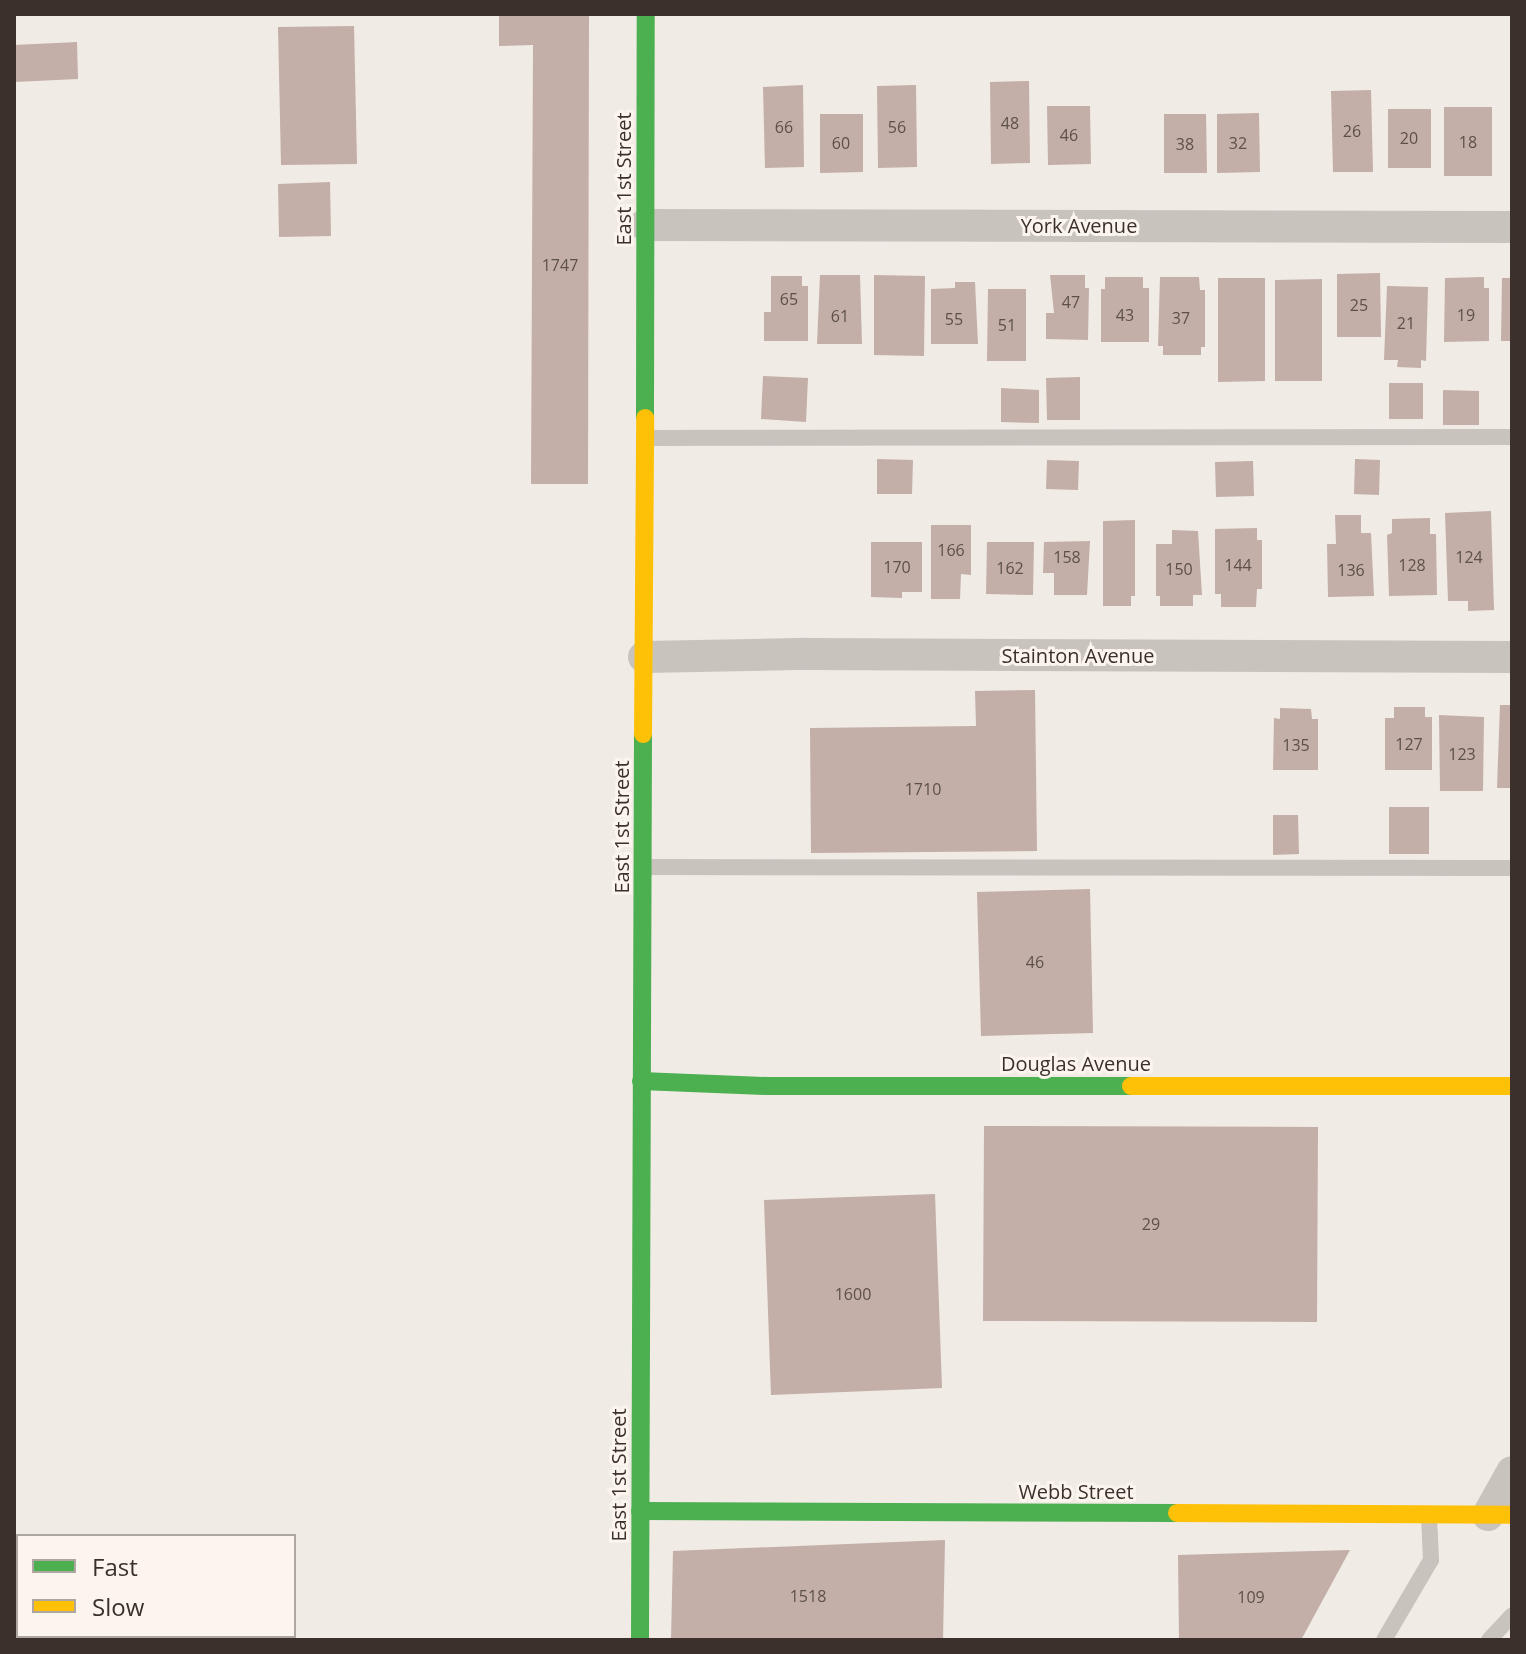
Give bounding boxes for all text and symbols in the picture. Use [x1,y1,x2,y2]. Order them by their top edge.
street label: East 1st Street [611,112,635,246]
house number: 48 [1001,113,1019,133]
house number: 66 [775,117,793,137]
house number: 56 [888,117,906,137]
house number: 26 [1343,121,1361,141]
house number: 46 [1060,125,1078,145]
house number: 20 [1400,128,1418,148]
house number: 18 [1459,132,1477,152]
house number: 60 [832,133,850,153]
house number: 32 [1229,133,1247,153]
house number: 38 [1176,134,1194,154]
street label: York Avenue [1021,213,1137,237]
house number: 1747 [542,255,578,275]
house number: 65 [780,289,798,309]
house number: 47 [1062,292,1080,312]
house number: 25 [1350,295,1368,315]
house number: 43 [1116,305,1134,325]
house number: 19 [1457,305,1475,325]
house number: 61 [831,306,849,326]
house number: 37 [1172,308,1190,328]
house number: 55 [945,309,963,329]
house number: 21 [1397,313,1415,333]
house number: 51 [998,315,1016,335]
house number: 166 [937,540,965,560]
house number: 158 [1053,547,1081,567]
house number: 124 [1455,547,1483,567]
house number: 144 [1224,555,1252,575]
house number: 128 [1398,555,1426,575]
house number: 170 [883,557,911,577]
house number: 162 [996,558,1024,578]
house number: 150 [1165,559,1193,579]
house number: 136 [1337,560,1365,580]
street label: Stainton Avenue [1002,643,1154,667]
house number: 127 [1395,734,1423,754]
house number: 135 [1282,735,1310,755]
house number: 123 [1448,744,1476,764]
street label: East 1st Street [609,760,633,894]
house number: 1710 [905,779,941,799]
house number: 46 [1026,952,1044,972]
street label: Douglas Avenue [1001,1051,1151,1075]
house number: 29 [1142,1214,1160,1234]
house number: 1600 [835,1284,871,1304]
street label: East 1st Street [606,1408,630,1542]
street label: Webb Street [1018,1479,1134,1503]
legend [16,1534,296,1638]
text: Fast [92,1550,138,1583]
house number: 1518 [790,1586,826,1606]
house number: 109 [1237,1587,1265,1607]
text: Slow [92,1590,144,1623]

